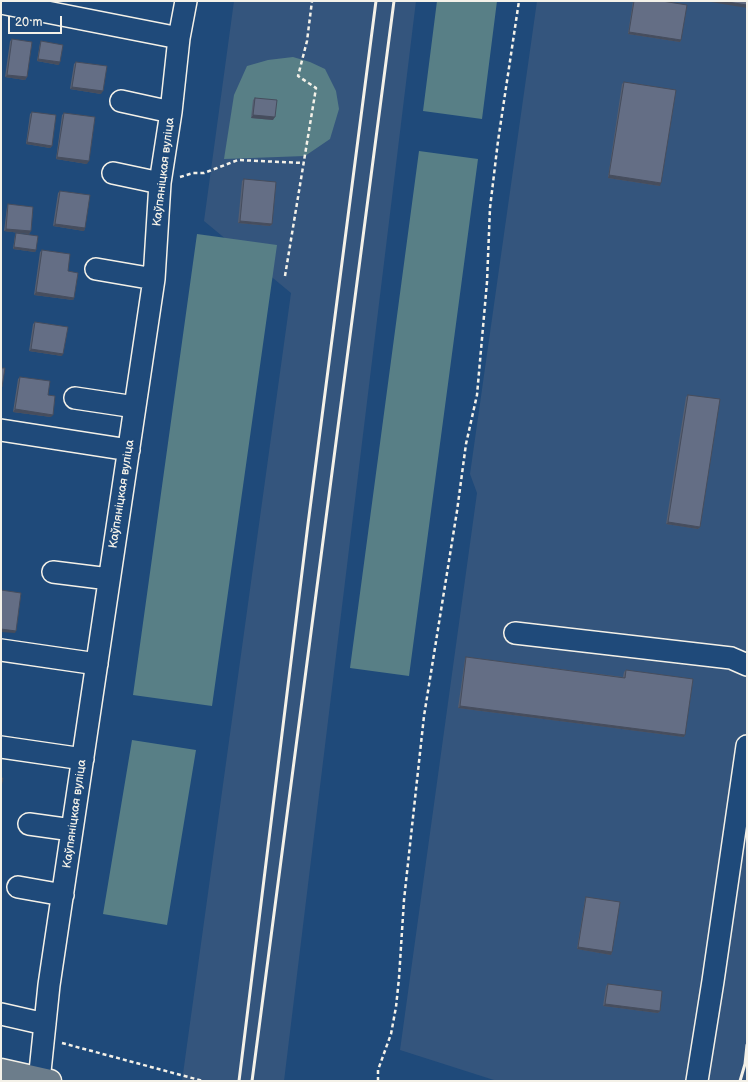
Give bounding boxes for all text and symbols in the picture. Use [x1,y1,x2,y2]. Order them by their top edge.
scale bar [10,8,64,34]
text: 20 m [15,15,42,30]
street label: Каўпяніцкая вуліца [150,117,178,227]
street label: Каўпяніцкая вуліца [106,439,138,549]
street label: Каўпяніцкая вуліца [60,759,90,869]

